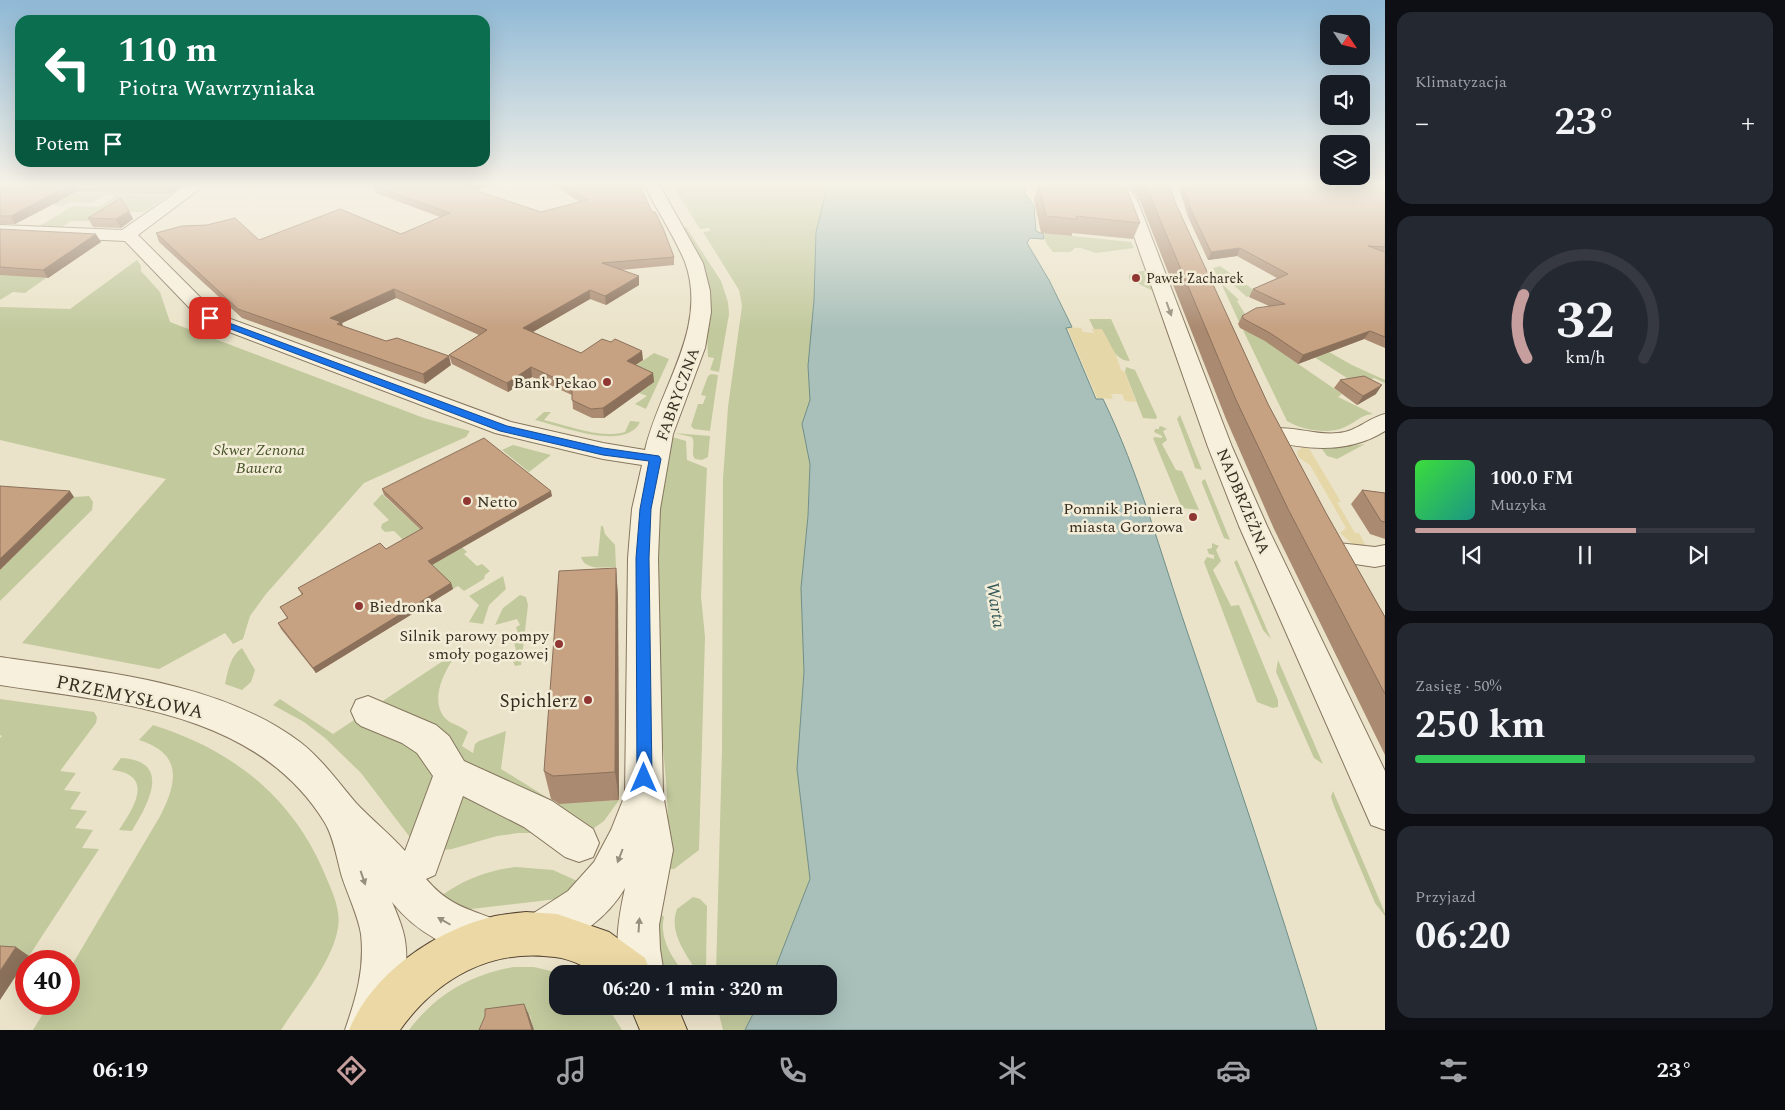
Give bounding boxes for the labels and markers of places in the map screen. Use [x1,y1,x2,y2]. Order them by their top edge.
place label: Paweł Zacharek [1146,268,1244,289]
marker: Paweł Zacharek [1130,272,1142,284]
pin [189,297,231,339]
place label: Bank Pekao [514,371,597,395]
marker: Bank Pekao [601,376,613,388]
place label: Netto [477,490,518,514]
marker: Netto [461,495,473,507]
place label: Pomnik Pioniera miasta Gorzowa [1063,497,1183,539]
marker: Pomnik Pioniera miasta Gorzowa [1187,511,1199,523]
place label: Biedronka [369,595,442,619]
marker: Biedronka [353,600,365,612]
place label: Silnik parowy pompy smoły pogazowej [400,624,550,666]
marker: Silnik parowy pompy smoły pogazowej [553,638,565,650]
place label: Spichlerz [500,687,578,716]
marker: Spichlerz [582,694,594,706]

